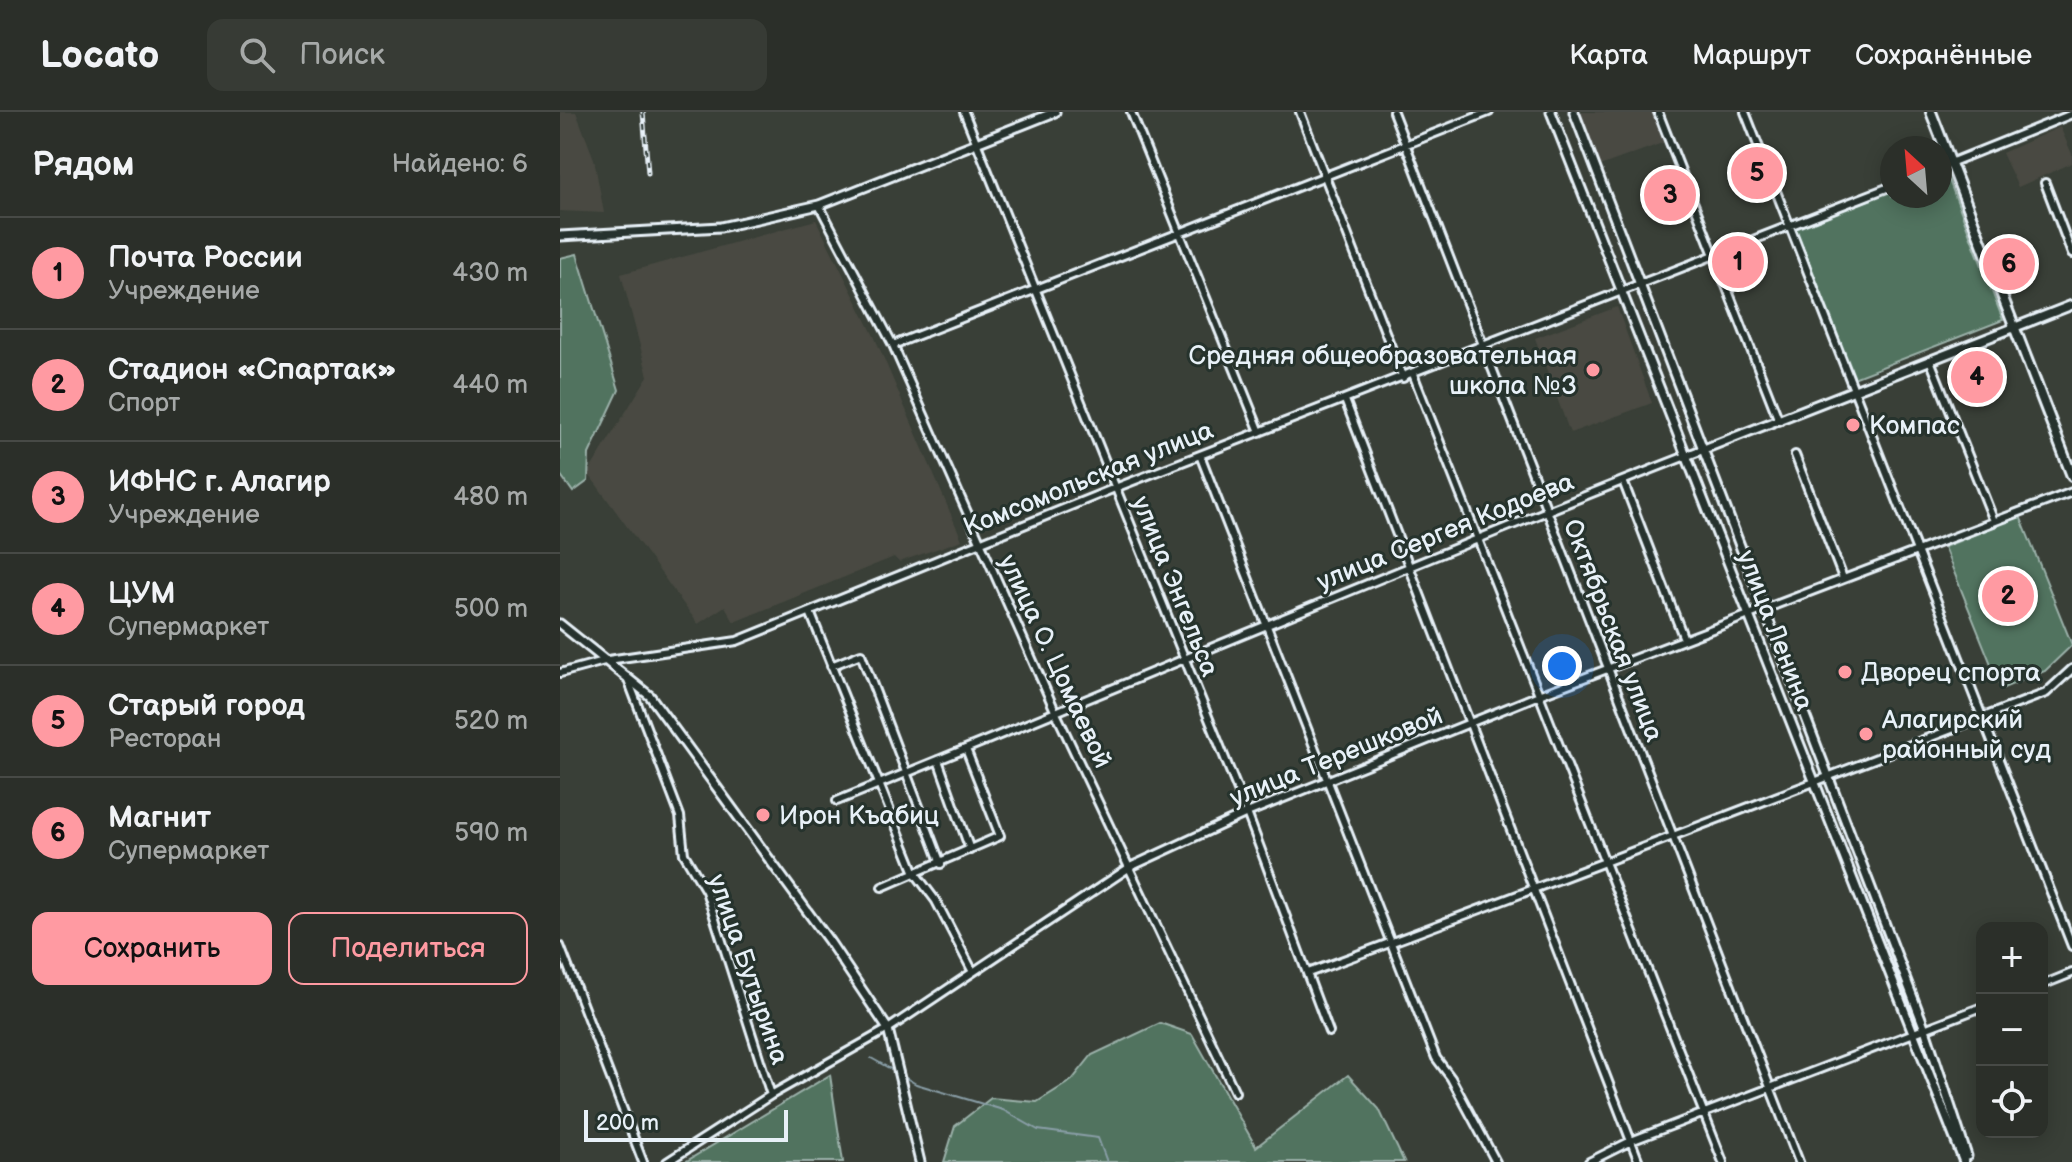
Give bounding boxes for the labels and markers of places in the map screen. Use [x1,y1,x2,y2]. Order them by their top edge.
pin: 5 [1731,143,1783,203]
pin: 3 [1644,165,1696,225]
pin: 1 [1712,232,1764,292]
pin: 6 [1983,234,2035,294]
place label: Средняя общеобразовательная школа №3 [1189,341,1577,402]
pin: 4 [1951,347,2003,407]
marker: Средняя общеобразовательная школа №3 [1584,361,1602,379]
place label: Компас [1869,411,1960,442]
marker: Компас [1844,416,1862,434]
pin: 2 [1982,566,2034,626]
place label: Дворец спорта [1861,658,2041,689]
marker: Дворец спорта [1836,663,1854,681]
place label: Алагирский районный суд [1881,705,2051,766]
marker: Алагирский районный суд [1857,725,1875,743]
place label: Ирон Къабиц [779,801,939,832]
marker: Ирон Къабиц [754,806,772,824]

